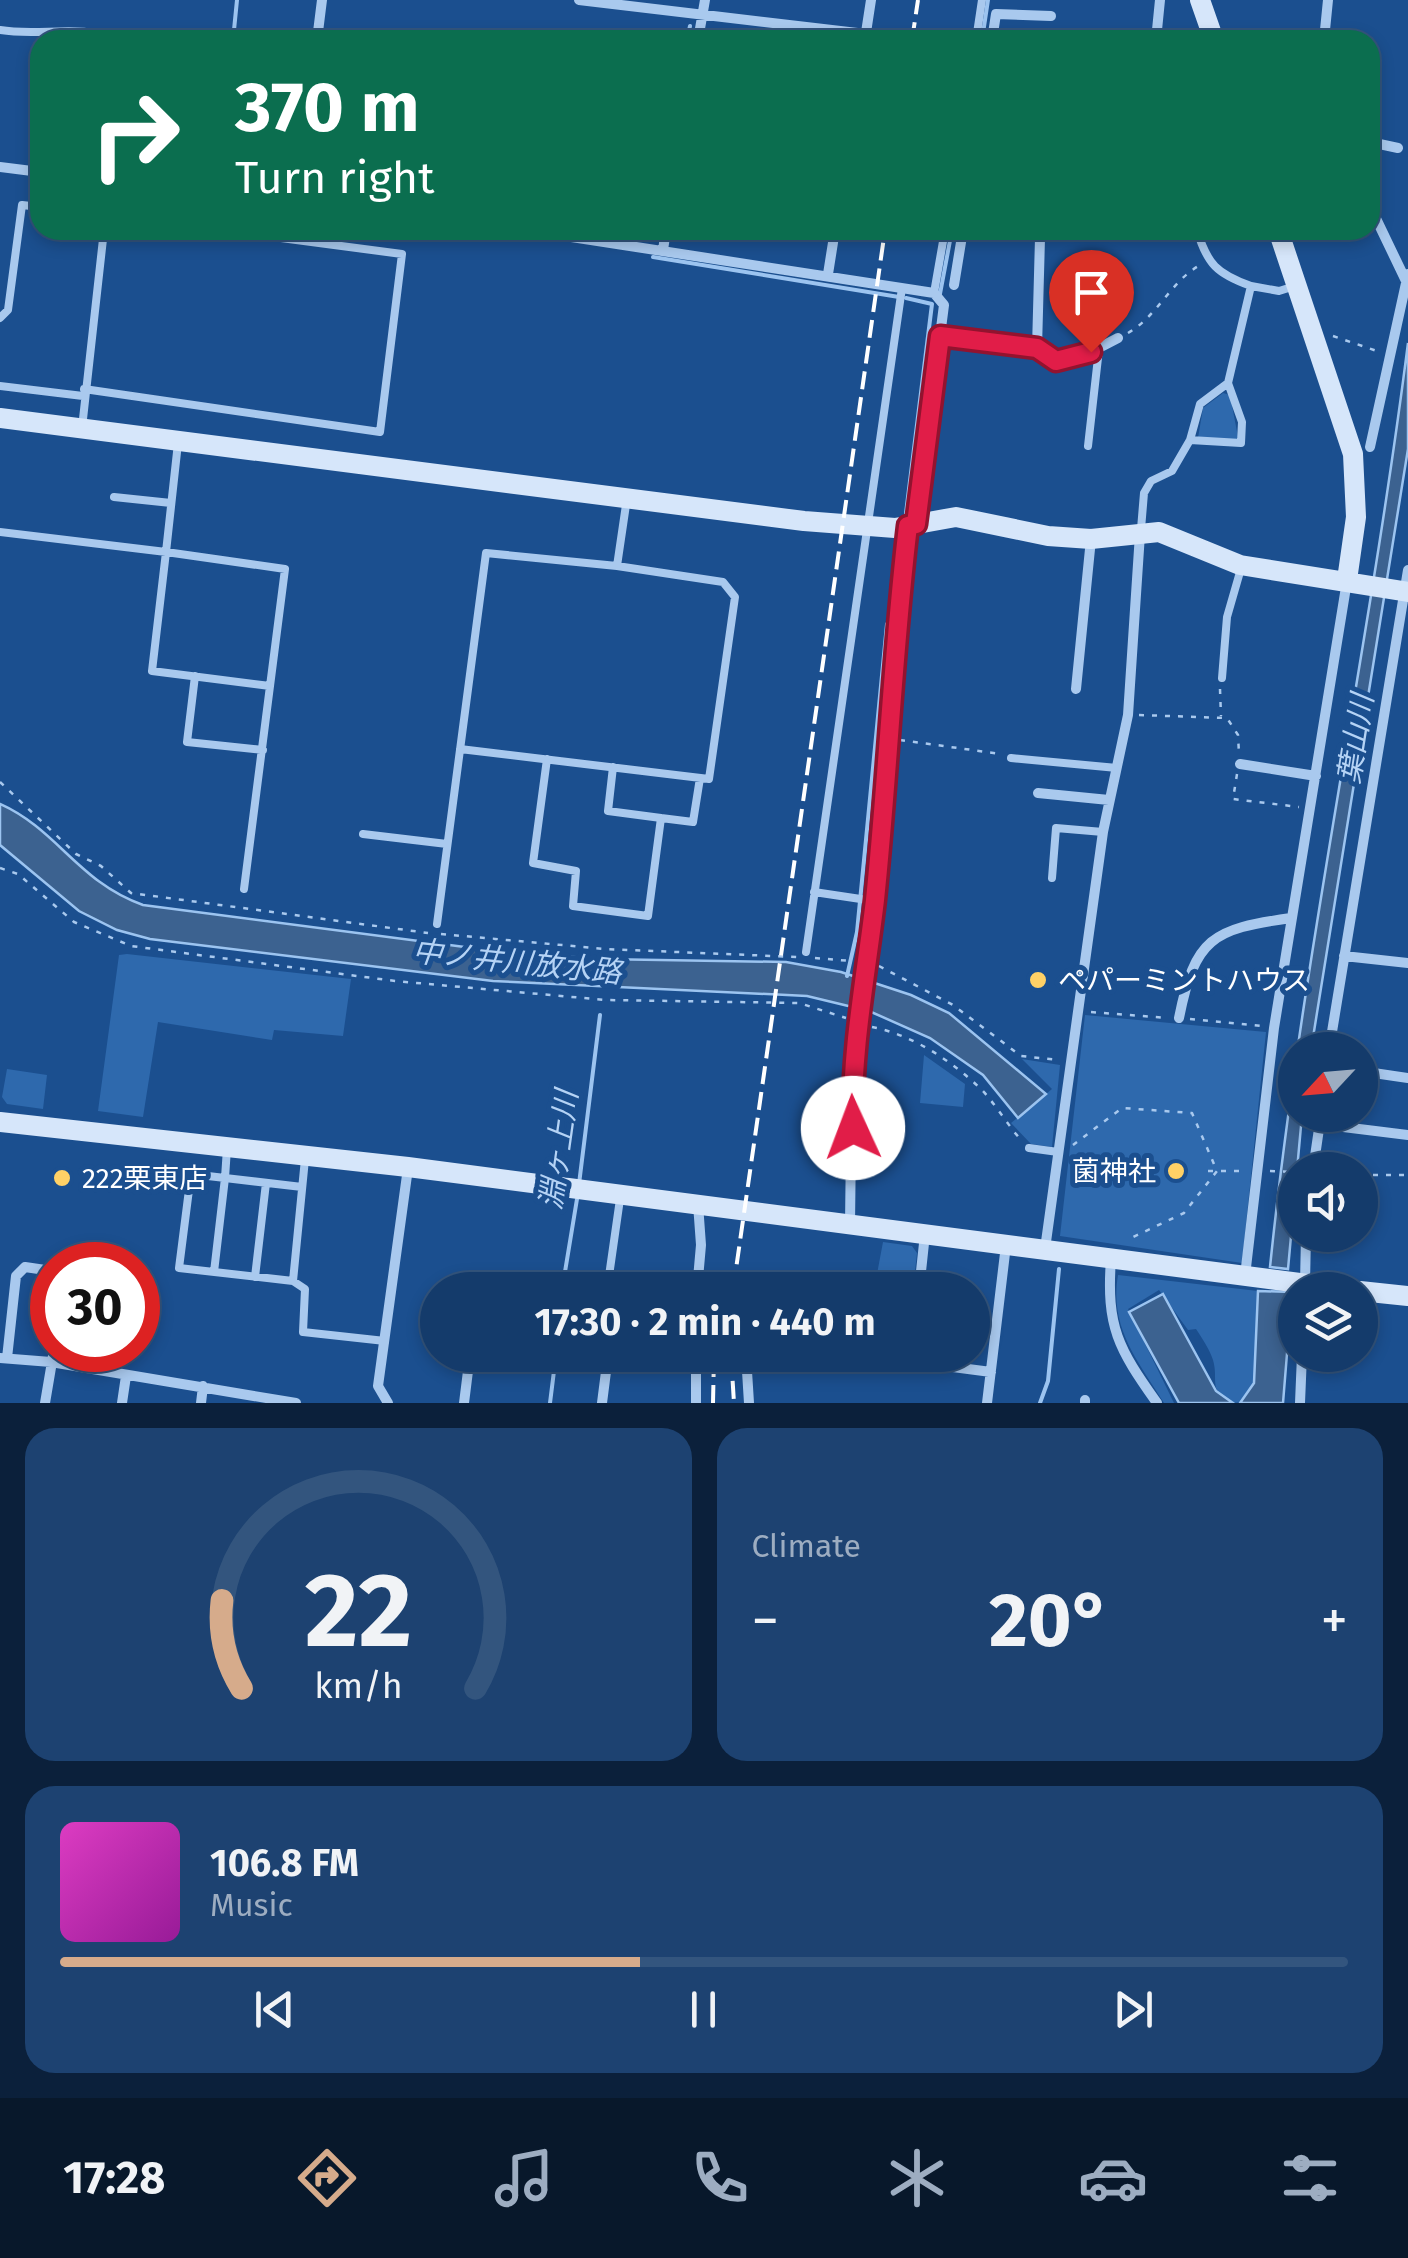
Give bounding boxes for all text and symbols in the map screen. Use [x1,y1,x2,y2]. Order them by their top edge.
text: 370 m [235,66,420,150]
icon: right [70,70,200,200]
text: Turn right [235,151,434,205]
pin [1049,250,1134,353]
icon: arrive [1064,265,1119,320]
water label: 葉山川 [1331,689,1381,786]
water label: 中ノ井川放水路 [411,933,626,991]
place label: ペパーミントハウス [1058,964,1310,997]
marker: ペパーミントハウス [1027,969,1049,991]
north arrow [1278,1032,1378,1132]
map controls [1278,1032,1378,1372]
position arrow [801,1076,905,1180]
water label: 淵ヶ上川 [533,1085,586,1212]
button: sound [1278,1152,1378,1252]
place label: 菌神社 [1072,1155,1156,1188]
marker: 菌神社 [1165,1160,1187,1182]
place label: 222栗東店 [82,1162,208,1195]
marker: 222栗東店 [51,1167,73,1189]
speed limit sign: 30 [30,1242,160,1372]
button: layers [1278,1272,1378,1372]
text: 17:30 · 2 min · 440 m [534,1299,876,1345]
text: Climate [752,1527,861,1565]
text: 22 [304,1549,412,1674]
text: 20° [989,1576,1111,1666]
text: − [752,1588,779,1654]
text: + [1321,1588,1348,1654]
text: km/h [314,1665,402,1707]
text: 106.8 FM [210,1840,359,1886]
text: Music [210,1886,293,1924]
icon: previous [247,1982,302,2037]
icon: pause [676,1982,731,2037]
icon: next [1106,1982,1161,2037]
icon: directions [292,2143,362,2213]
icon: music [489,2143,559,2213]
icon: phone [685,2143,755,2213]
icon: climate [882,2143,952,2213]
icon: car [1078,2143,1148,2213]
icon: filters [1275,2143,1345,2213]
text: 17:28 [63,2151,165,2205]

